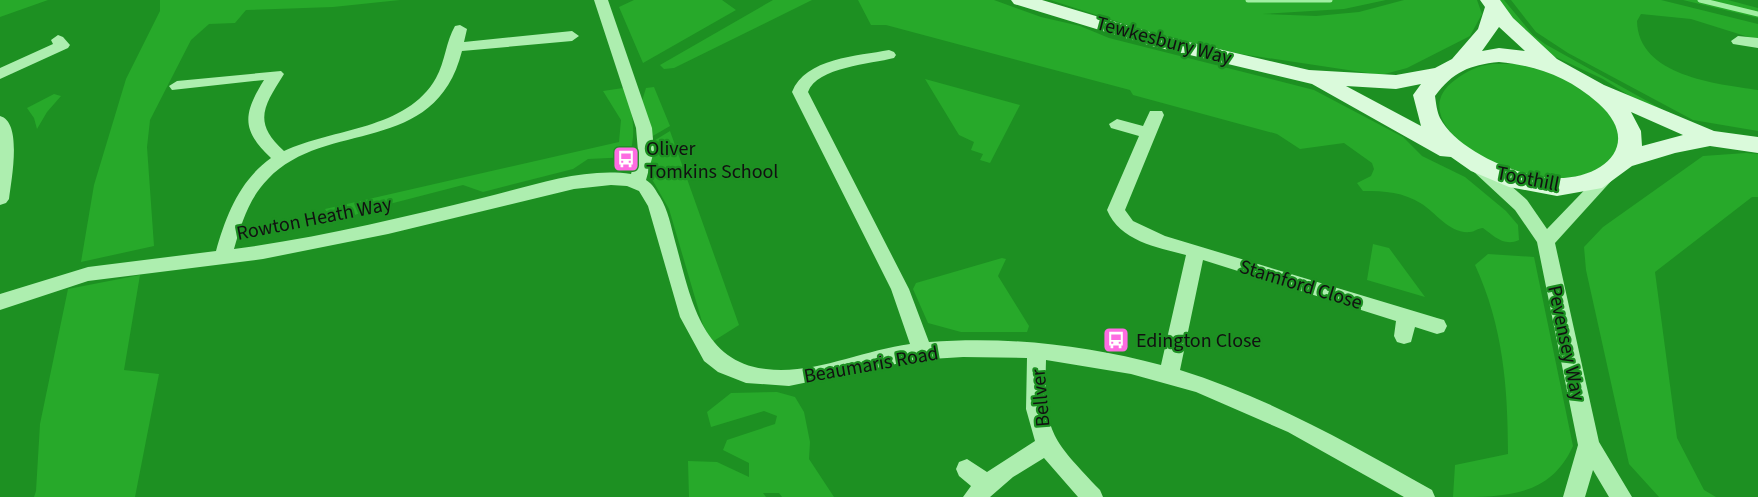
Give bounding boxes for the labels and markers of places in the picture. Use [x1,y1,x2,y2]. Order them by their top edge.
place label: Oliver Tomkins School [646,135,778,186]
bus stop icon: Oliver Tomkins School [611,144,641,174]
bus stop icon: Edington Close [1101,325,1131,355]
place label: Edington Close [1136,327,1261,355]

